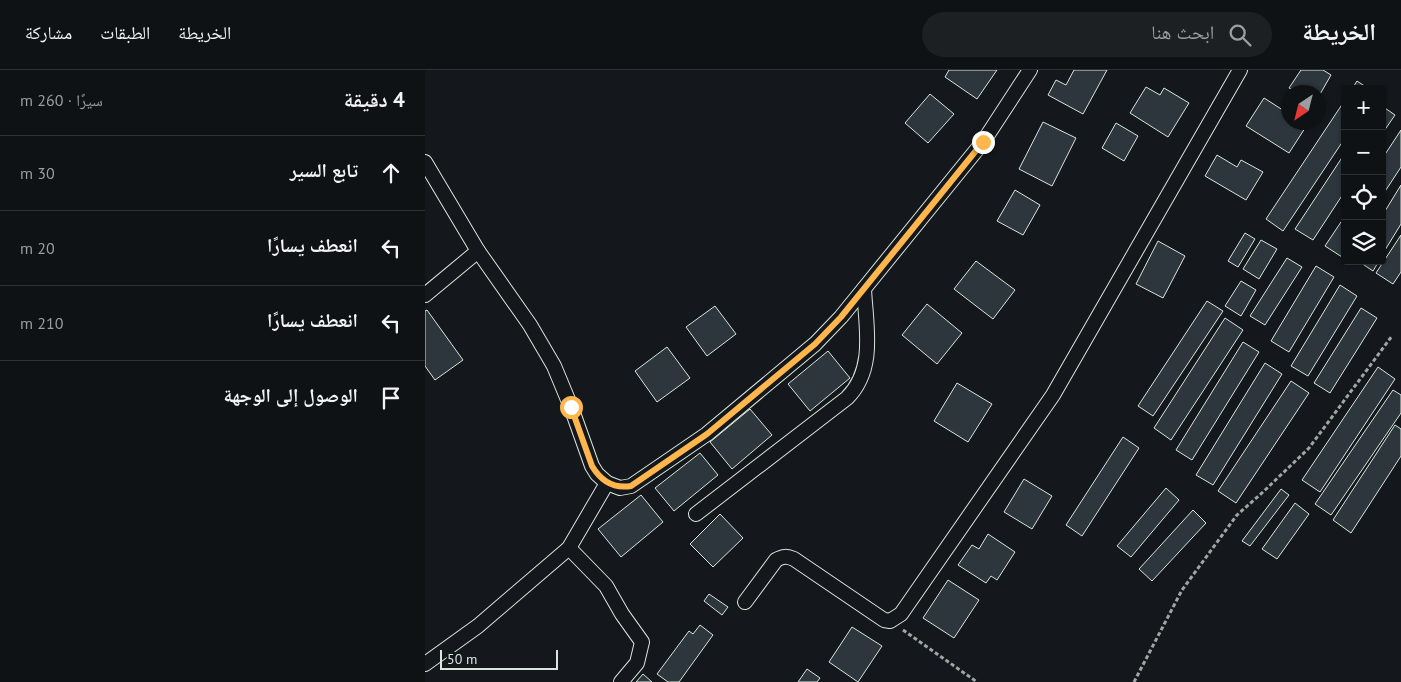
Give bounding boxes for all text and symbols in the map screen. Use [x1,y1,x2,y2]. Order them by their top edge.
search box [922,12,1272,57]
text: الخريطة [1302,16,1376,47]
text: ابحث هنا [1151,20,1214,44]
text: مشاركة [25,21,72,44]
text: الطبقات [100,21,150,44]
text: الخريطة [178,21,231,44]
icon: search [1226,21,1254,49]
north arrow [1281,85,1326,130]
map controls [1341,85,1386,265]
button: + [1341,85,1386,130]
text: 4 دقيقة [344,86,405,113]
text: سيرًا · 260 m [20,90,103,110]
button: − [1341,130,1386,175]
route end [972,131,995,154]
text: تابع السير [290,158,358,182]
icon: ahead [377,159,405,187]
text: 30 m [20,163,55,183]
button: locate [1341,175,1386,220]
button: layers [1341,220,1386,265]
text: انعطف يسارًا [267,233,358,257]
icon: left [377,234,405,262]
text: 20 m [20,238,55,258]
text: انعطف يسارًا [267,308,358,332]
icon: left [377,309,405,337]
text: 210 m [20,313,63,333]
text: الوصول إلى الوجهة [223,383,358,407]
icon: arrive [377,384,405,412]
route start [560,396,583,419]
scale bar [440,647,557,670]
text: 50 m [447,650,477,668]

